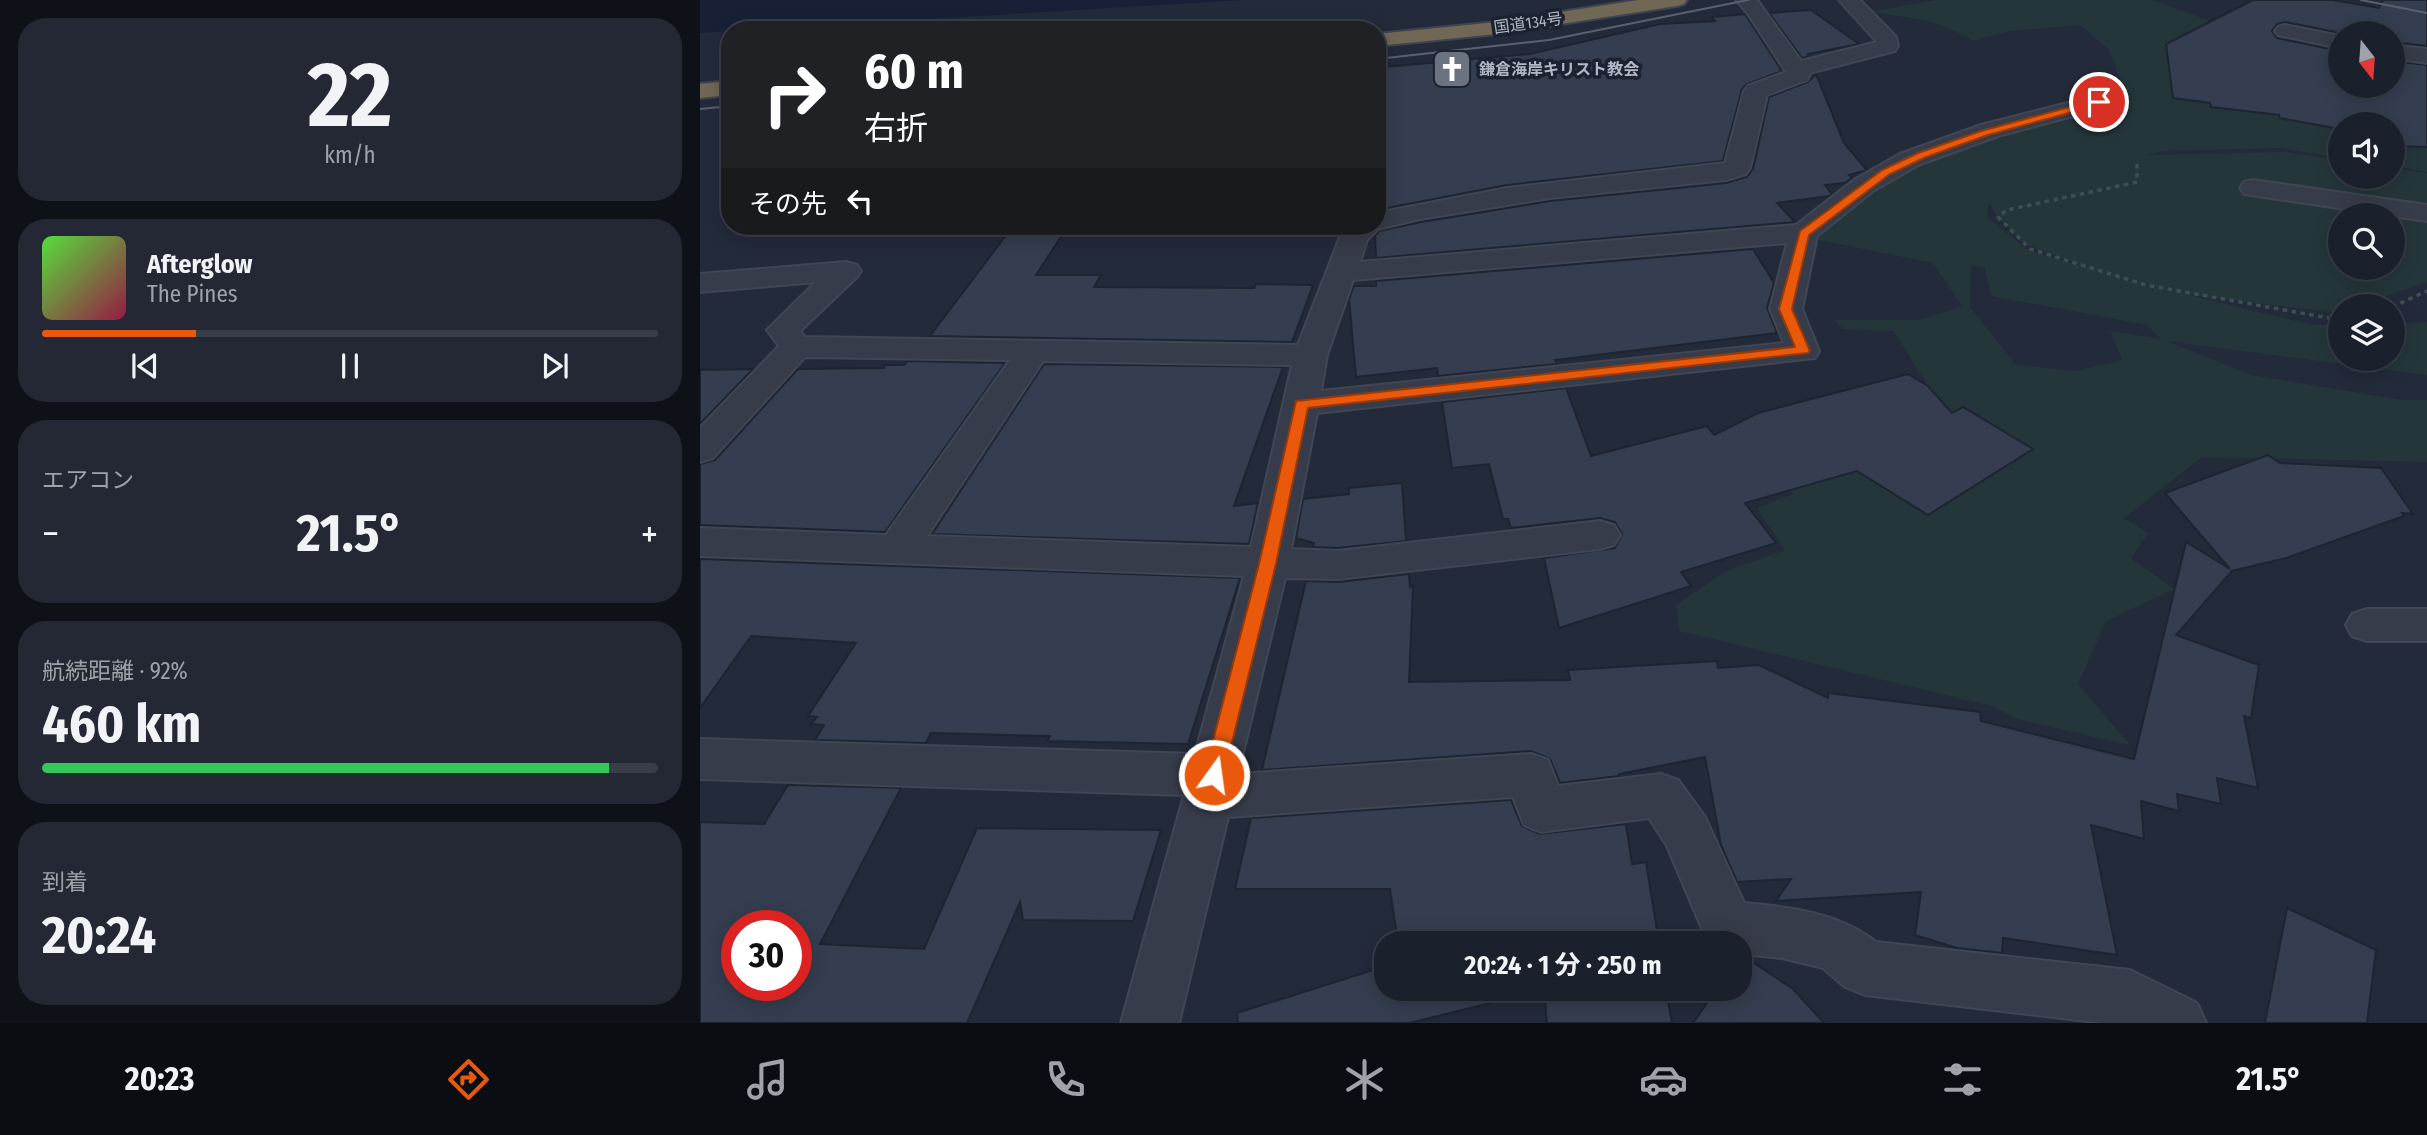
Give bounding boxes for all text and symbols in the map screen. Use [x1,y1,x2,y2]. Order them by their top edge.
street label: 国道134号 [1492,9,1564,37]
north arrow [2328,21,2404,98]
map controls [2328,21,2405,371]
text: 22 [308,41,392,150]
text: 60 m [864,42,964,101]
church icon: 鎌倉海岸キリスト教会 [1431,48,1473,90]
icon: right [749,49,840,140]
place label: 鎌倉海岸キリスト教会 [1479,60,1639,79]
pin [2069,72,2129,132]
icon: arrive [2080,83,2118,121]
text: 右折 [864,109,928,147]
button: sound [2328,112,2405,189]
text: km/h [324,141,376,169]
icon: left [841,182,879,220]
text: その先 [749,189,827,220]
button: search [2328,203,2405,280]
text: Afterglow [147,249,252,280]
text: The Pines [147,280,238,308]
button: layers [2328,294,2405,371]
icon: previous [126,347,164,385]
icon: pause [331,347,369,385]
icon: next [536,347,574,385]
text: エアコン [42,466,134,494]
text: 21.5° [296,502,403,565]
text: − [42,511,59,557]
text: + [641,511,658,557]
text: 航続距離 · 92% [42,657,188,685]
text: 460 km [42,693,201,756]
position arrow [1177,738,1251,812]
text: 到着 [42,868,88,896]
text: 20:24 [42,904,156,967]
speed limit sign: 30 [721,910,812,1001]
text: 20:24 · 1 分 · 250 m [1464,950,1662,981]
icon: directions [444,1055,493,1104]
icon: music [743,1055,792,1104]
icon: phone [1041,1055,1090,1104]
icon: climate [1340,1055,1389,1104]
icon: car [1639,1055,1688,1104]
icon: filters [1938,1055,1987,1104]
text: 20:23 [125,1060,194,1098]
text: 21.5° [2236,1060,2302,1098]

